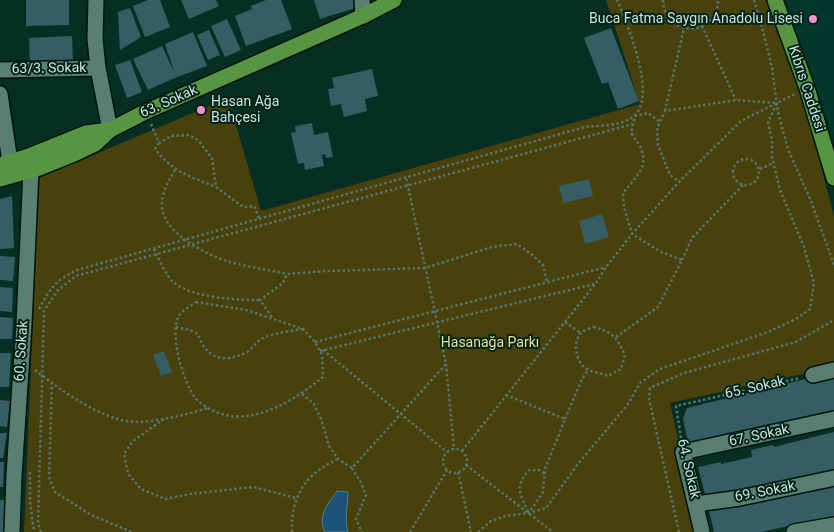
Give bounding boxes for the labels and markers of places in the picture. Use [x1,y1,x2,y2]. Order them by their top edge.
place label: Buca Fatma Saygın Anadolu Lisesi [589,11,803,27]
marker: Buca Fatma Saygın Anadolu Lisesi [807,13,819,25]
place label: Hasan Ağa Bahçesi [211,94,279,126]
marker: Hasan Ağa Bahçesi [195,104,207,116]

